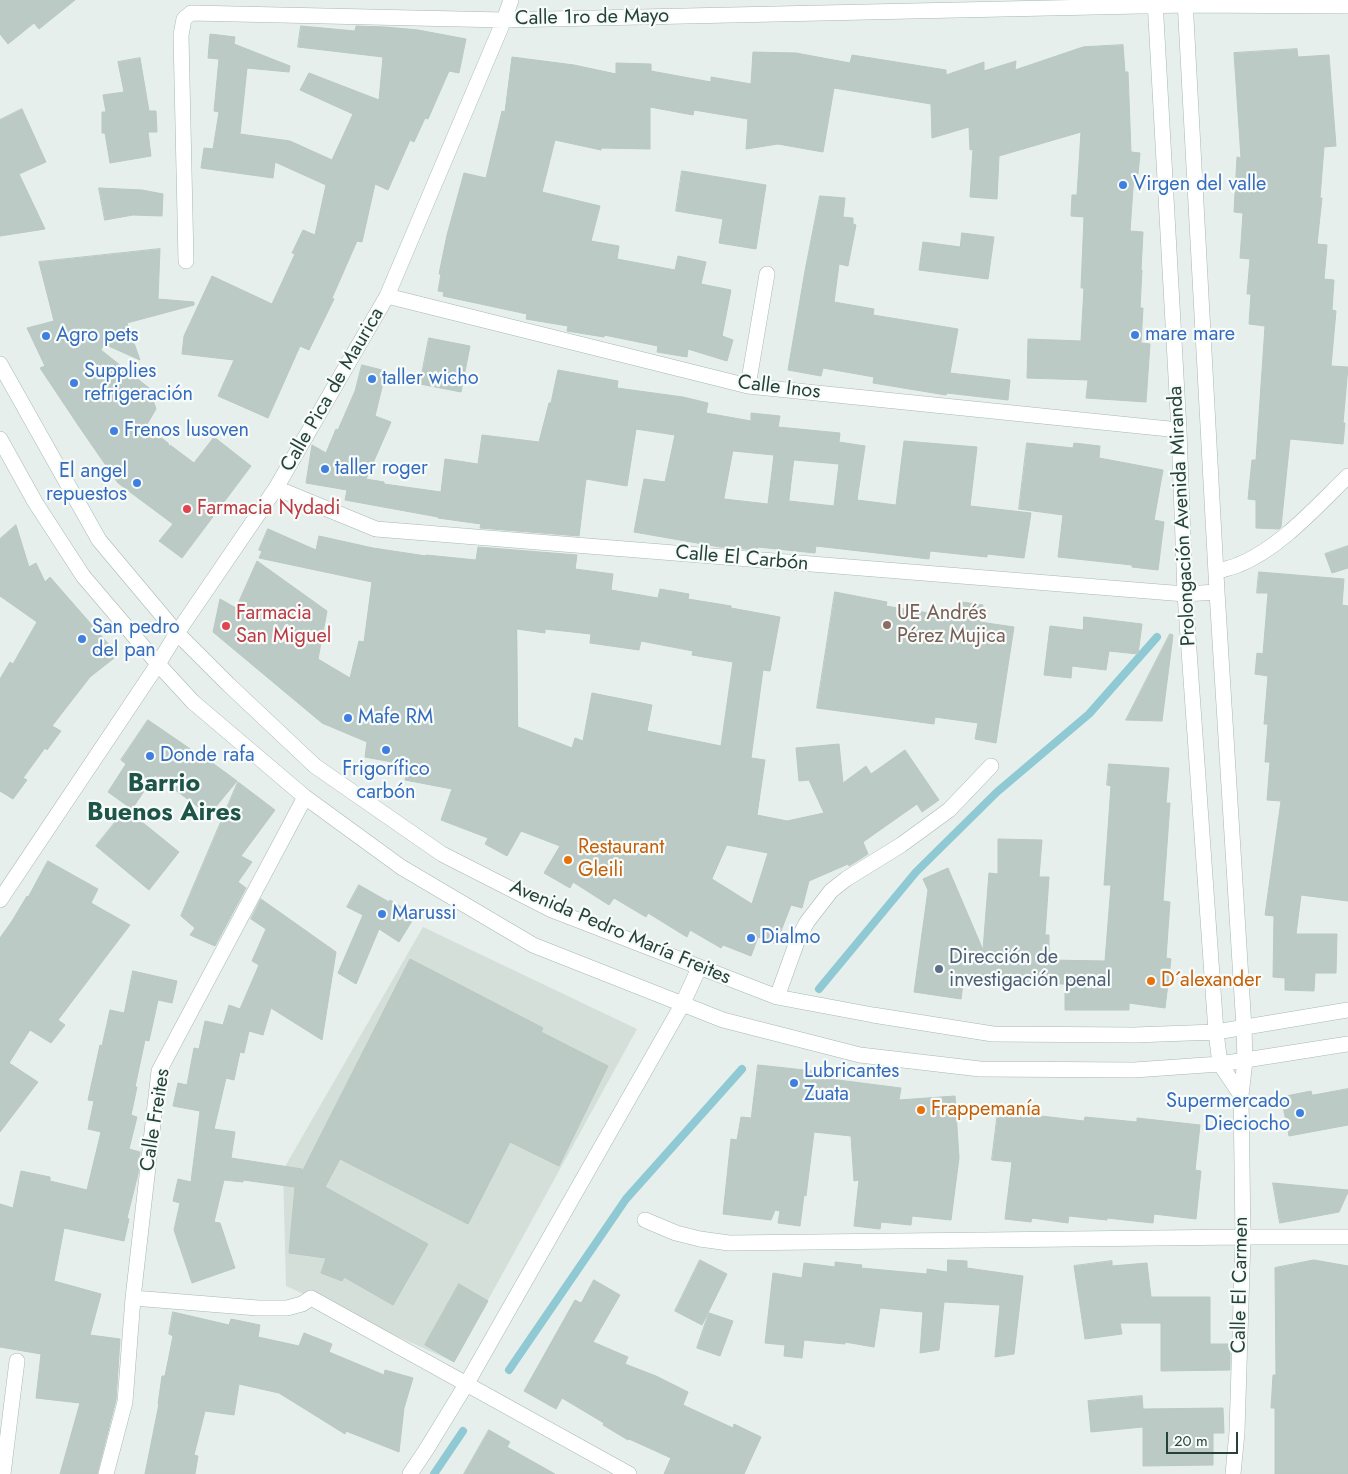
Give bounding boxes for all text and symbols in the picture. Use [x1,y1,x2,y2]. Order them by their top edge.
street label: Calle 1ro de Mayo [515,5,669,31]
place label: Virgen del valle [1133,173,1266,197]
marker: Virgen del valle [1117,179,1129,191]
street label: Calle Pica de Maurica [276,304,390,476]
place label: mare mare [1145,323,1235,347]
place label: Agro pets [56,324,139,348]
marker: mare mare [1129,329,1141,341]
marker: Agro pets [40,330,52,342]
place label: Supplies refrigeración [84,360,193,407]
place label: taller wicho [382,367,479,391]
street label: Calle Inos [736,371,822,405]
marker: taller wicho [366,373,378,385]
marker: Supplies refrigeración [68,377,80,389]
street label: Prolongación Avenida Miranda [1164,385,1202,647]
place label: Frenos lusoven [124,419,249,443]
marker: Frenos lusoven [108,425,120,437]
place label: taller roger [335,457,428,481]
place label: El angel repuestos [46,460,127,507]
marker: taller roger [319,463,331,475]
marker: El angel repuestos [131,477,143,489]
place label: Farmacia Nydadi [197,497,340,521]
marker: Farmacia Nydadi [181,503,193,515]
street label: Calle El Carbón [674,541,810,577]
place label: Farmacia San Miguel [236,602,331,649]
place label: UE Andrés Pérez Mujica [897,602,1005,649]
place label: San pedro del pan [92,616,180,663]
marker: UE Andrés Pérez Mujica [881,619,893,631]
marker: Farmacia San Miguel [220,620,232,632]
marker: San pedro del pan [76,633,88,645]
place label: Mafe RM [358,706,433,730]
marker: Mafe RM [342,712,354,724]
place label: Donde rafa [160,744,255,768]
marker: Frigorífico carbón [380,744,392,756]
marker: Donde rafa [144,750,156,762]
place label: Frigorífico carbón [342,758,430,805]
district label: Barrio Buenos Aires [87,770,241,829]
place label: Restaurant Gleili [578,836,664,883]
marker: Restaurant Gleili [562,854,574,866]
street label: Avenida Pedro María Freites [506,876,734,990]
place label: Marussi [392,902,456,926]
marker: Marussi [376,908,388,920]
place label: Dialmo [761,926,821,950]
marker: Dialmo [745,932,757,944]
place label: Dirección de investigación penal [949,946,1111,993]
marker: Dirección de investigación penal [933,963,945,975]
place label: D´alexander [1161,969,1261,993]
marker: D´alexander [1145,975,1157,987]
place label: Lubricantes Zuata [804,1060,899,1107]
street label: Calle Freites [136,1067,176,1173]
marker: Lubricantes Zuata [788,1077,800,1089]
place label: Supermercado Dieciocho [1166,1090,1290,1137]
place label: Frappemanía [931,1098,1041,1122]
marker: Frappemanía [915,1104,927,1116]
marker: Supermercado Dieciocho [1294,1107,1306,1119]
street label: Calle El Carmen [1228,1216,1254,1354]
scale bar [1168,1422,1240,1454]
text: 20 m [1174,1430,1208,1452]

